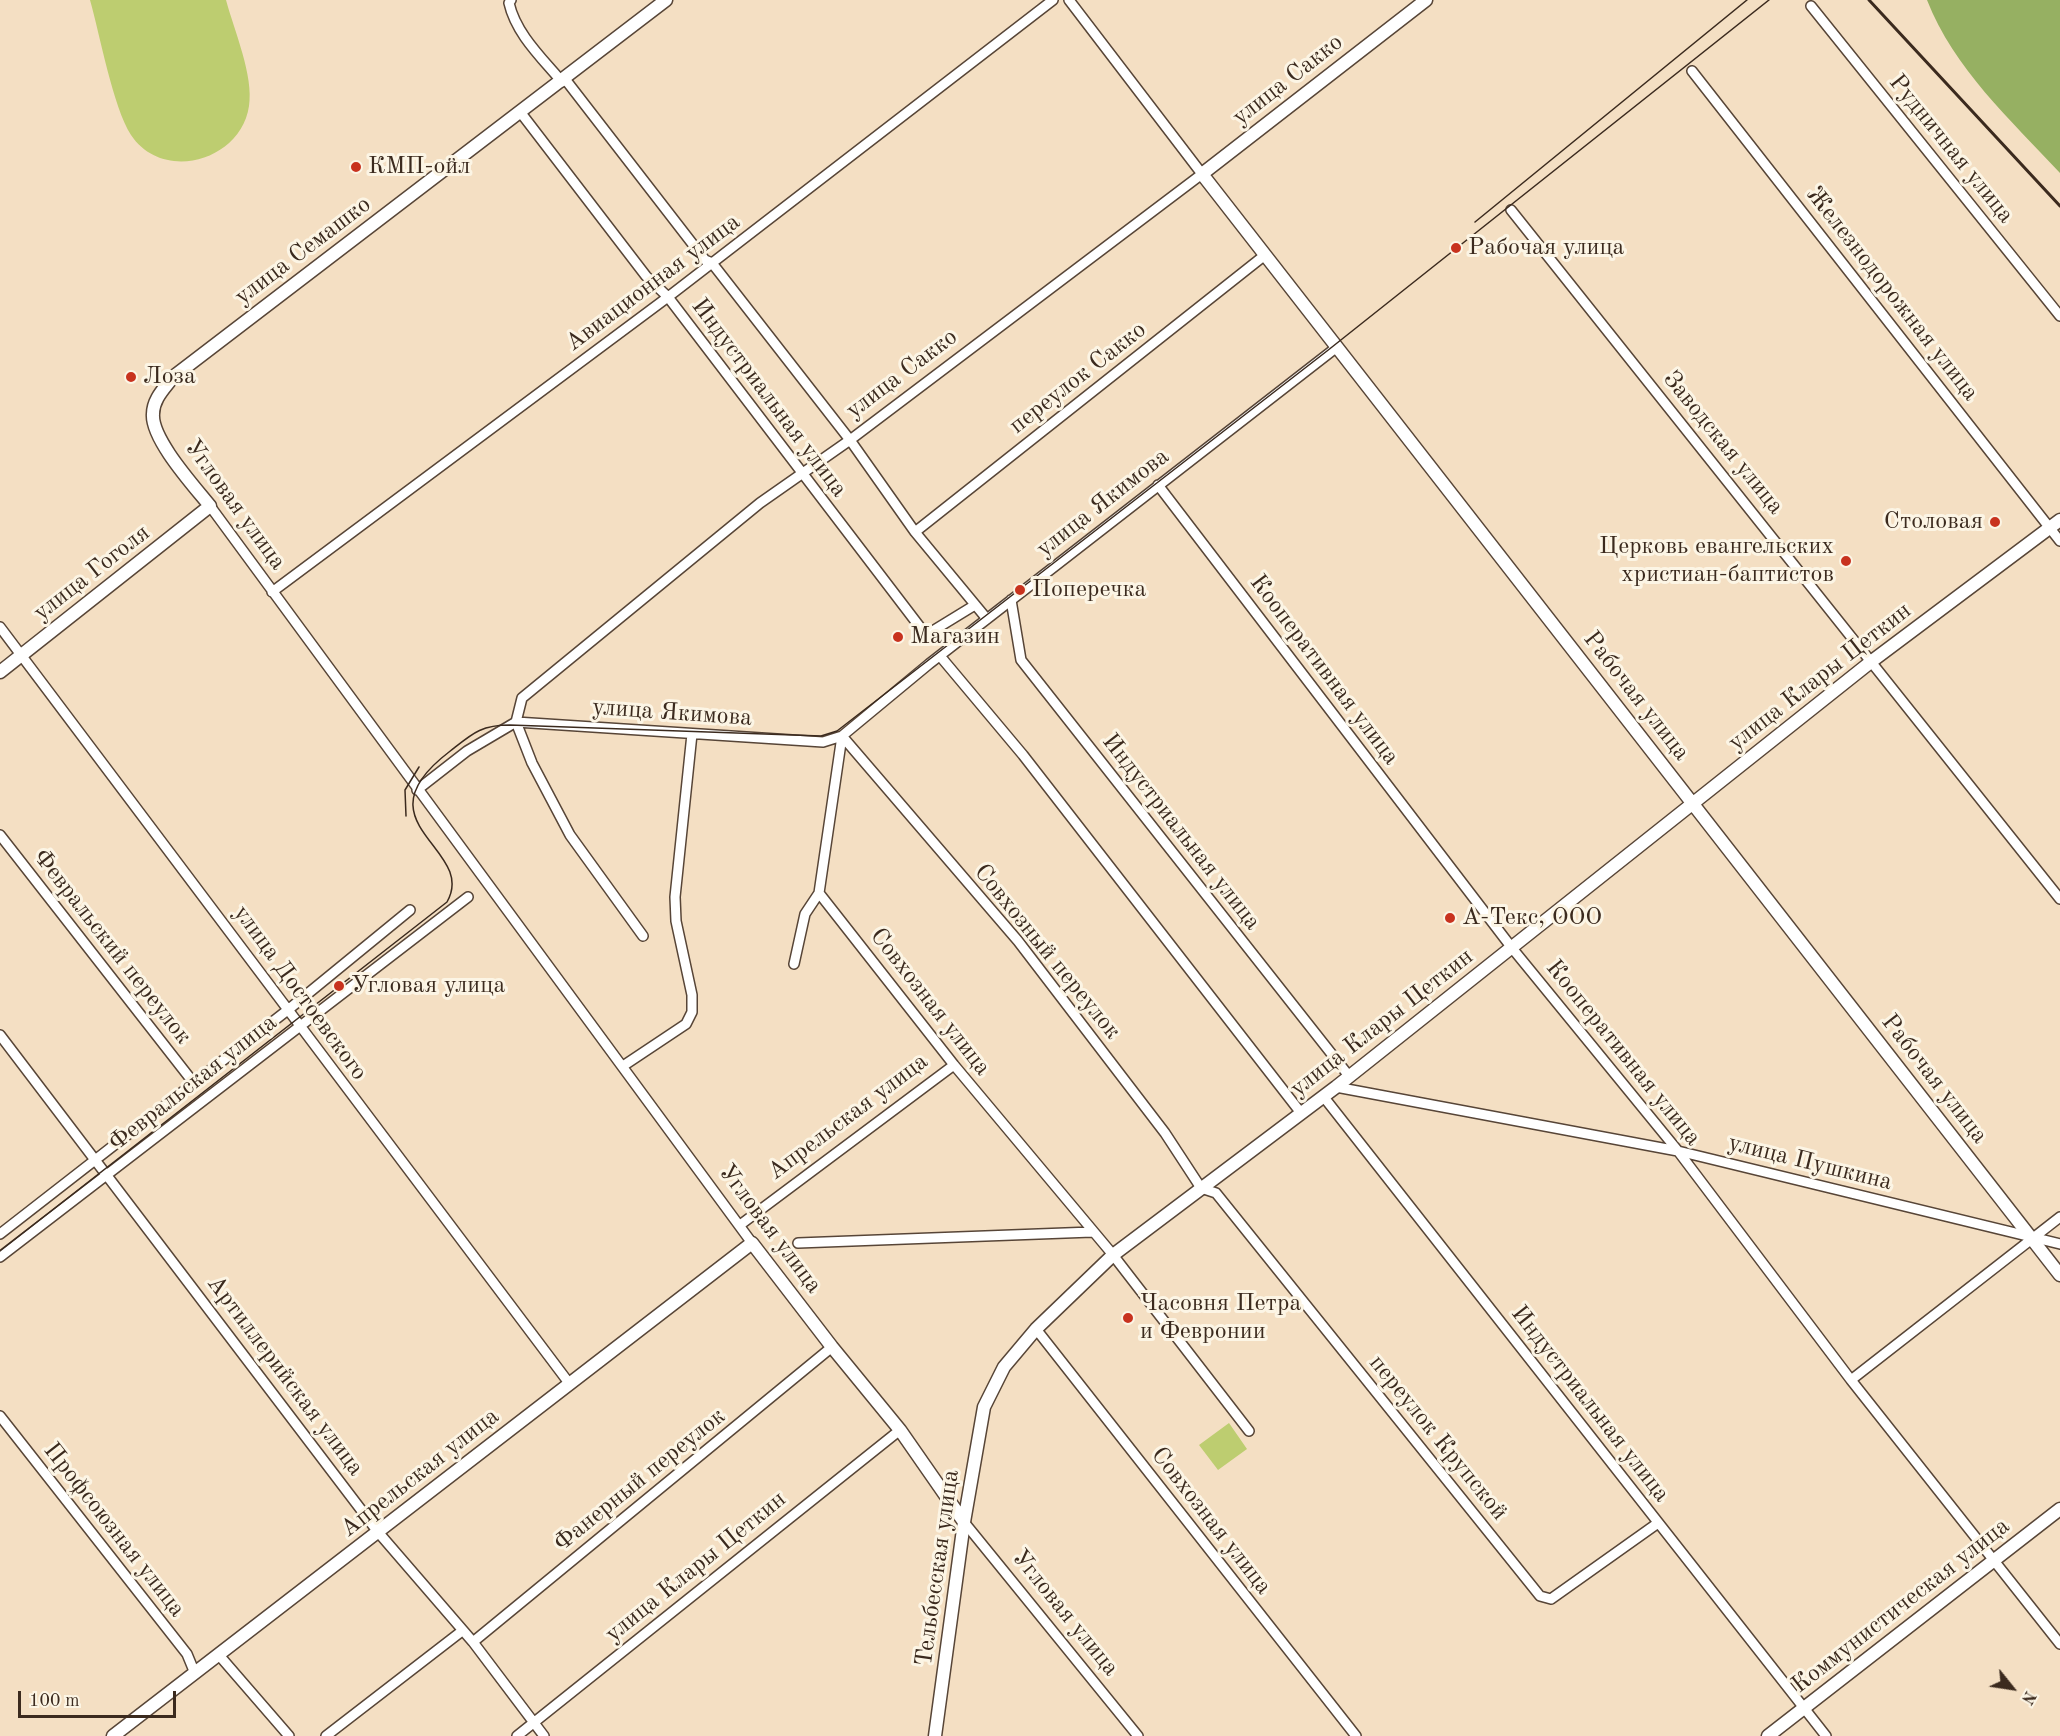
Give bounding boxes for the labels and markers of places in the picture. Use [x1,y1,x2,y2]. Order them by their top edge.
place label: КМП-ойл [368,153,470,181]
marker: КМП-ойл [349,160,363,174]
place label: Рабочая улица [1468,234,1624,262]
marker: Рабочая улица [1449,241,1463,255]
place label: Лоза [143,363,196,391]
marker: Лоза [124,370,138,384]
place label: Столовая [1884,508,1983,536]
marker: Столовая [1988,515,2002,529]
place label: Церковь евангельских христиан-баптистов [1599,533,1834,589]
marker: Церковь евангельских христиан-баптистов [1839,554,1853,568]
place label: Поперечка [1032,576,1146,604]
marker: Поперечка [1013,583,1027,597]
place label: Магазин [910,623,1000,651]
marker: Магазин [891,630,905,644]
place label: А-Текс, ООО [1462,904,1602,932]
marker: А-Текс, ООО [1443,911,1457,925]
place label: Угловая улица [351,972,505,1000]
marker: Угловая улица [332,979,346,993]
place label: Часовня Петра и Февронии [1140,1290,1301,1346]
marker: Часовня Петра и Февронии [1121,1311,1135,1325]

